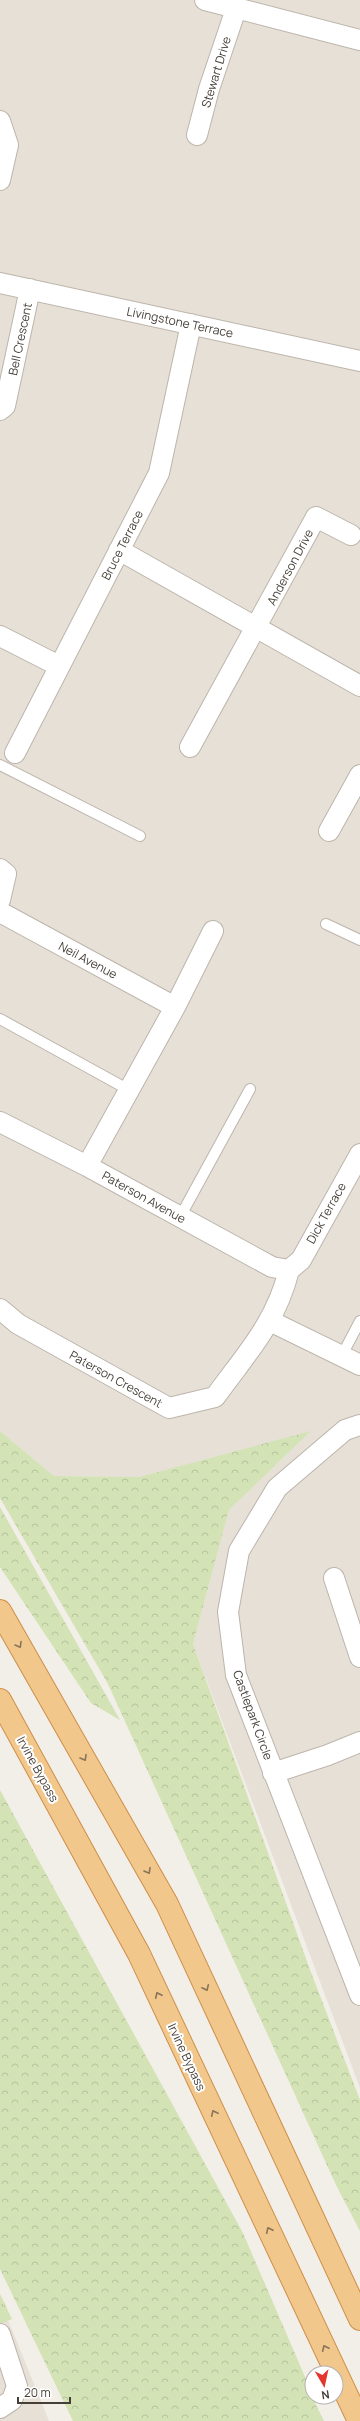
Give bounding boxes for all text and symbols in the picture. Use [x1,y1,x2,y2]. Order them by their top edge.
street label: Stewart Drive [197,34,235,110]
street label: Bell Crescent [4,301,36,377]
street label: Livingstone Terrace [125,302,235,342]
street label: Bruce Terrace [97,507,147,583]
street label: Anderson Drive [263,526,317,608]
street label: Neil Avenue [56,937,120,983]
street label: Paterson Avenue [99,1167,189,1227]
street label: Dick Terrace [302,1179,350,1247]
street label: Paterson Crescent [67,1346,166,1412]
one-way arrow [15,1641,22,1648]
street label: Castlepark Circle [229,1668,277,1762]
street label: Irvine Bypass [13,1733,63,1805]
one-way arrow [79,1754,86,1761]
one-way arrow [143,1867,151,1874]
one-way arrow [201,1983,209,1991]
one-way arrow [155,1992,163,1999]
street label: Irvine Bypass [164,2021,210,2093]
one-way arrow [211,2109,219,2117]
one-way arrow [266,2227,274,2235]
one-way arrow [322,2344,330,2352]
north arrow [304,2365,344,2405]
scale bar [18,2379,70,2405]
text: 20 m [24,2384,51,2401]
text: N [320,2387,331,2403]

